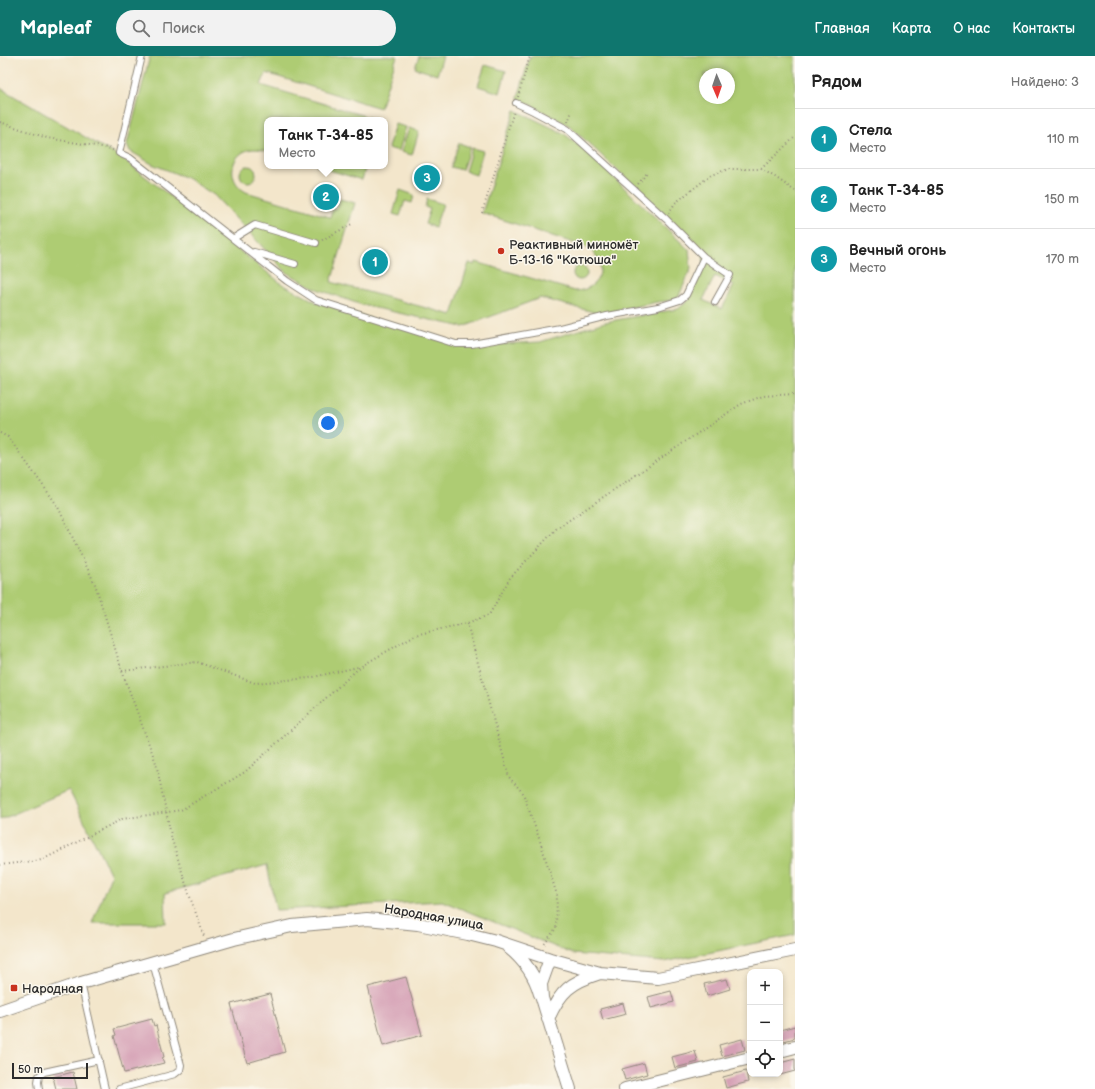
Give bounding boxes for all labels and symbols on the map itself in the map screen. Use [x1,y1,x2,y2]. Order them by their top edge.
north arrow [699,68,735,104]
pin: 3 [414,163,440,193]
pin: 2 [313,182,339,212]
place label: Реактивный миномёт Б-13-16 "Катюша" [509,237,639,268]
marker: Реактивный миномёт Б-13-16 "Катюша" [496,246,506,256]
pin: 1 [362,247,388,277]
your location [318,413,338,433]
street label: Народная улица [383,900,485,934]
place label: Народная [22,981,83,997]
marker: Народная [9,983,19,993]
scale bar [12,1061,88,1080]

